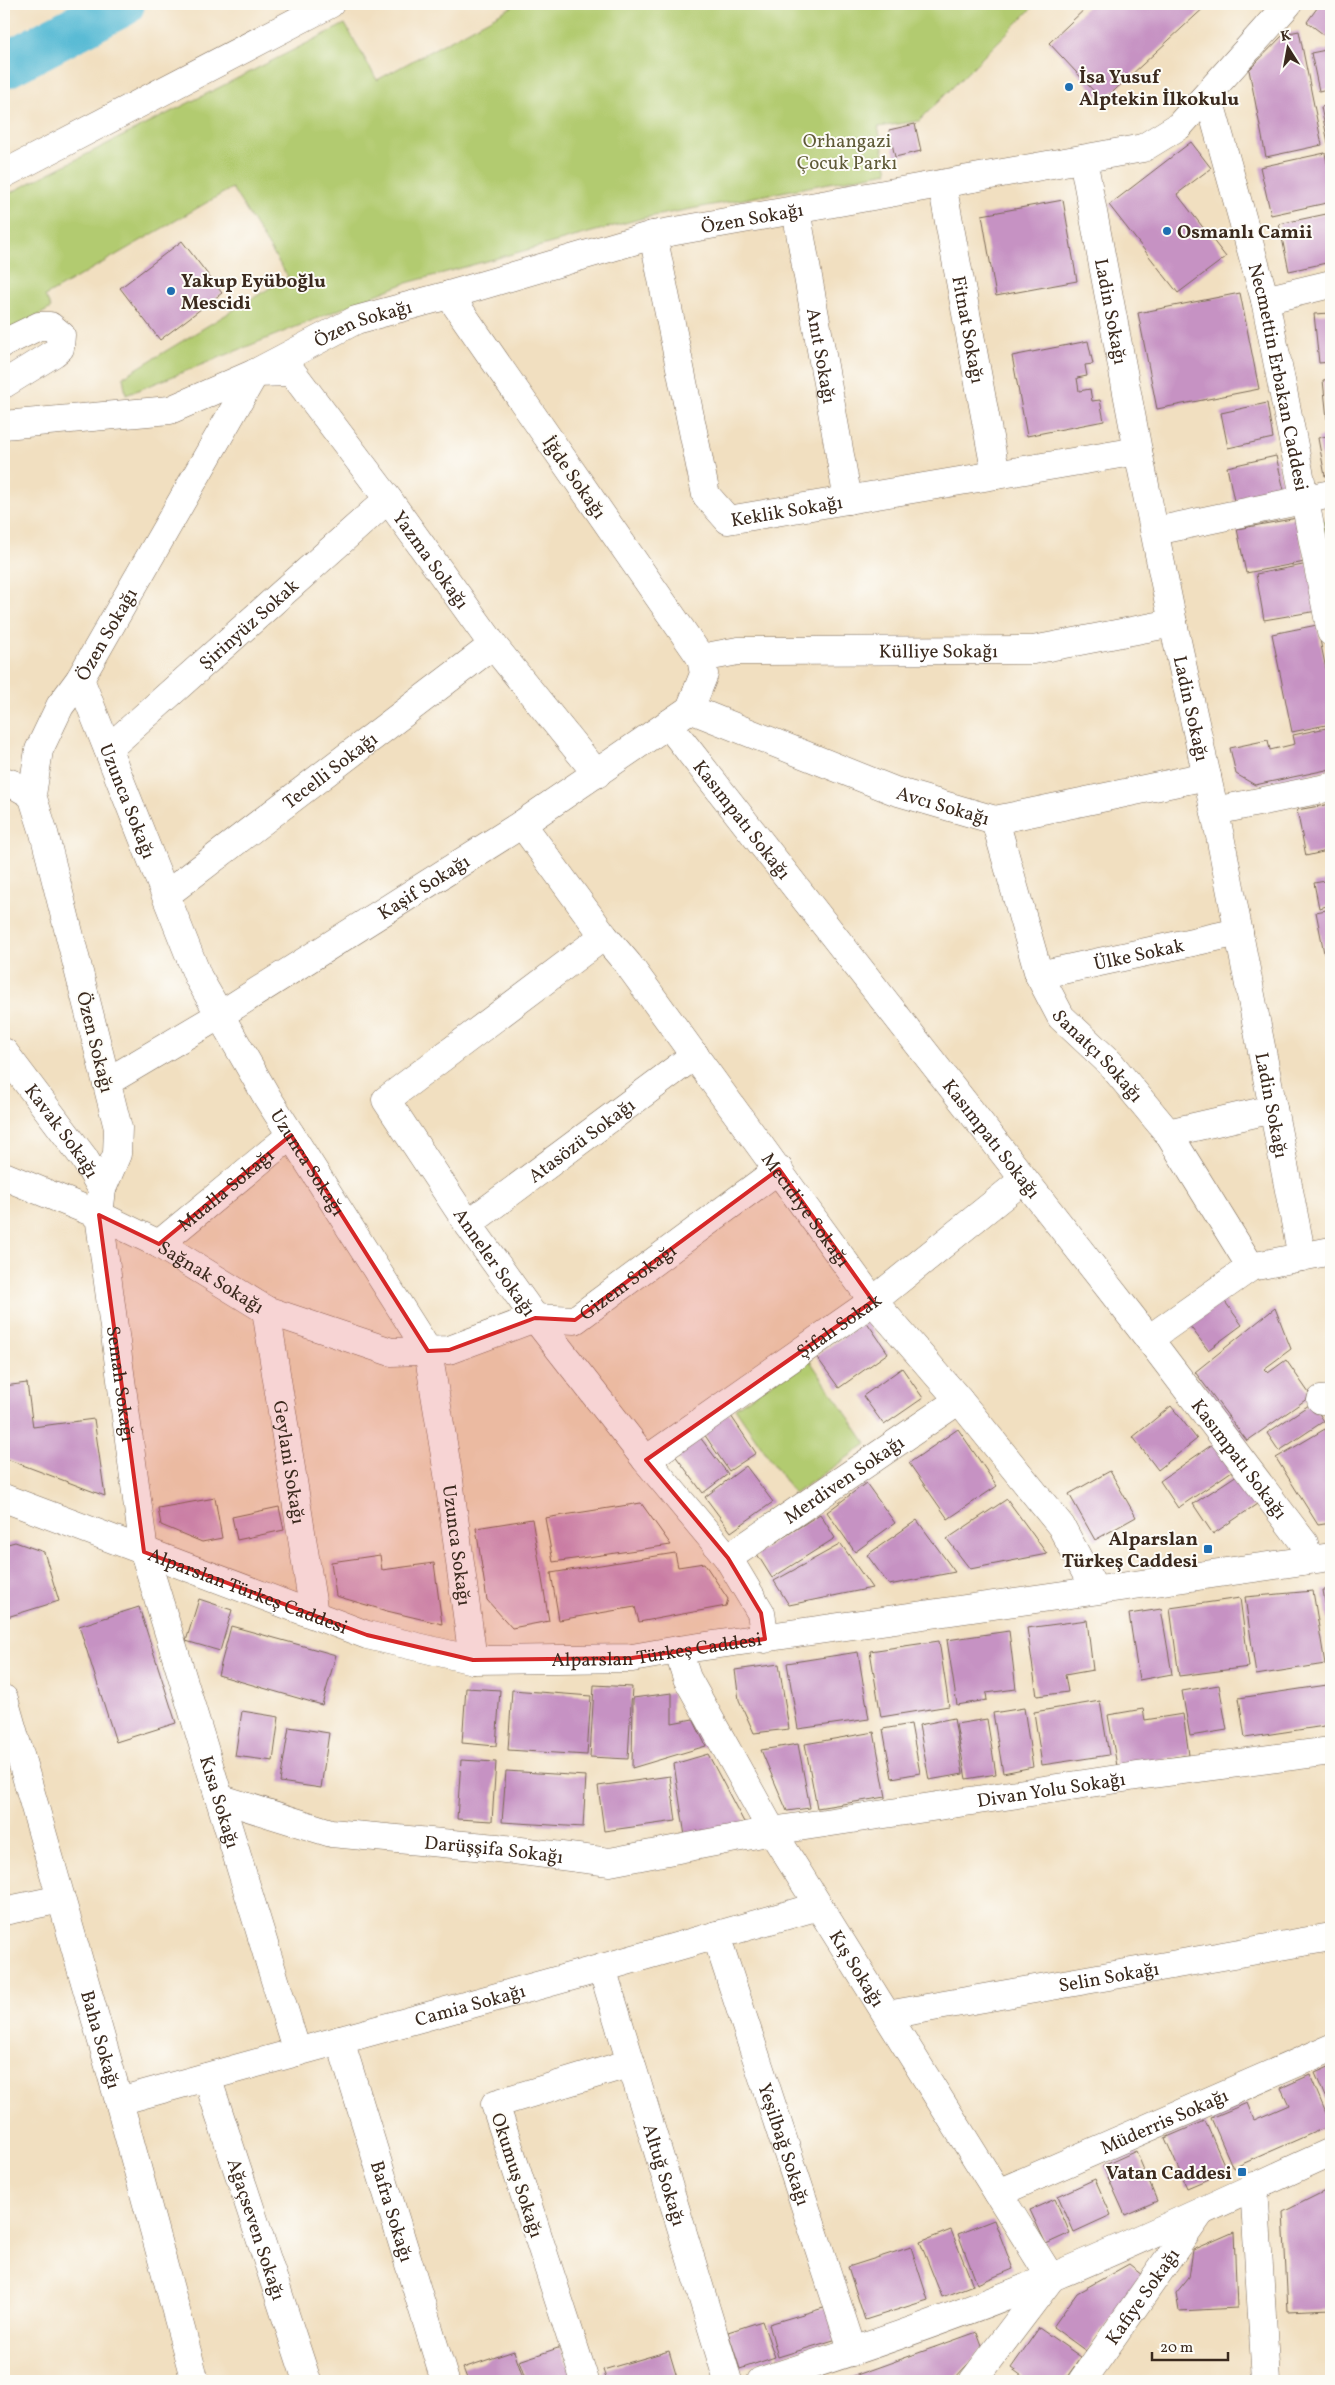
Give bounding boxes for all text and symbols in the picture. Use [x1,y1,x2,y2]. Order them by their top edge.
north arrow [1262,22,1312,72]
text: K [1279,26,1293,47]
place label: İsa Yusuf Alptekin İlkokulu [1079,65,1240,113]
marker: İsa Yusuf Alptekin İlkokulu [1063,81,1075,93]
park label: Orhangazi Çocuk Parkı [797,129,897,177]
street label: Özen Sokağı [699,198,806,241]
place label: Osmanlı Camii [1177,220,1313,246]
marker: Osmanlı Camii [1161,225,1173,237]
street label: Ladin Sokağı [1087,257,1132,367]
street label: Necmettin Erbakan Caddesi [1240,261,1314,494]
place label: Yakup Eyüboğlu Mescidi [181,269,326,317]
street label: Fitnat Sokağı [944,274,990,386]
marker: Yakup Eyüboğlu Mescidi [165,285,177,297]
street label: Özen Sokağı [310,294,415,355]
street label: Anıt Sokağı [799,306,842,406]
street label: İğde Sokağı [535,432,612,525]
street label: Keklik Sokağı [729,490,845,534]
street label: Yazma Sokağı [386,506,474,615]
street label: Şirinyüz Sokak [194,574,305,677]
street label: Özen Sokağı [71,583,145,686]
street label: Külliye Sokağı [879,639,998,666]
street label: Ladin Sokağı [1166,653,1214,764]
street label: Tecelli Sokağı [278,727,384,816]
street label: Uzunca Sokağı [92,740,161,863]
street label: Kasımpatı Sokağı [686,755,796,886]
street label: Avcı Sokağı [893,781,993,833]
street label: Kaşif Sokağı [373,849,476,927]
street label: Ülke Sokak [1091,933,1187,978]
street label: Özen Sokağı [69,989,119,1096]
street label: Sanatçı Sokağı [1045,1006,1148,1109]
street label: Ladin Sokağı [1247,1050,1294,1161]
street label: Kasımpatı Sokağı [936,1074,1046,1205]
street label: Kavak Sokağı [18,1079,104,1184]
street label: Atasözü Sokağı [523,1093,641,1190]
street label: Uzunca Sokağı [263,1105,350,1222]
street label: Mualla Sokağı [173,1143,281,1238]
street label: Mecidiye Sokağı [754,1148,855,1273]
street label: Anneler Sokağı [446,1204,541,1323]
street label: Sağnak Sokağı [152,1235,269,1321]
street label: Gizem Sokağı [575,1238,683,1327]
street label: Şifalı Sokak [792,1288,888,1366]
street label: Semah Sokağı [99,1324,140,1444]
street label: Kasımpatı Sokağı [1184,1394,1293,1526]
street label: Geylani Sokağı [265,1399,311,1526]
street label: Merdiven Sokağı [779,1430,910,1531]
street label: Uzunca Sokağı [435,1483,477,1608]
place label: Alparslan Türkeş Caddesi [1062,1527,1198,1575]
street label: Alparslan Türkeş Caddesi [144,1543,351,1642]
marker: Alparslan Türkeş Caddesi [1202,1543,1214,1555]
street label: Alparslan Türkeş Caddesi [551,1627,764,1674]
street label: Kısa Sokağı [192,1753,245,1852]
street label: Divan Yolu Sokağı [975,1767,1128,1815]
street label: Darüşşifa Sokağı [423,1830,565,1871]
street label: Kış Sokağı [822,1926,890,2013]
street label: Selin Sokağı [1057,1956,1162,2000]
street label: Camia Sokağı [412,1979,529,2034]
street label: Baha Sokağı [73,1987,126,2093]
street label: Yeşilbağ Sokağı [750,2080,815,2210]
street label: Müderris Sokağı [1097,2083,1233,2162]
street label: Okumuş Sokağı [484,2110,549,2242]
street label: Altuğ Sokağı [635,2121,691,2230]
street label: Ağaçseven Sokağı [220,2155,291,2304]
street label: Bafra Sokağı [363,2158,419,2266]
place label: Vatan Caddesi [1106,2161,1232,2187]
marker: Vatan Caddesi [1236,2166,1248,2178]
street label: Kafiye Sokağı [1100,2243,1187,2351]
scale bar [1152,2330,1229,2362]
text: 20 m [1160,2338,1193,2359]

